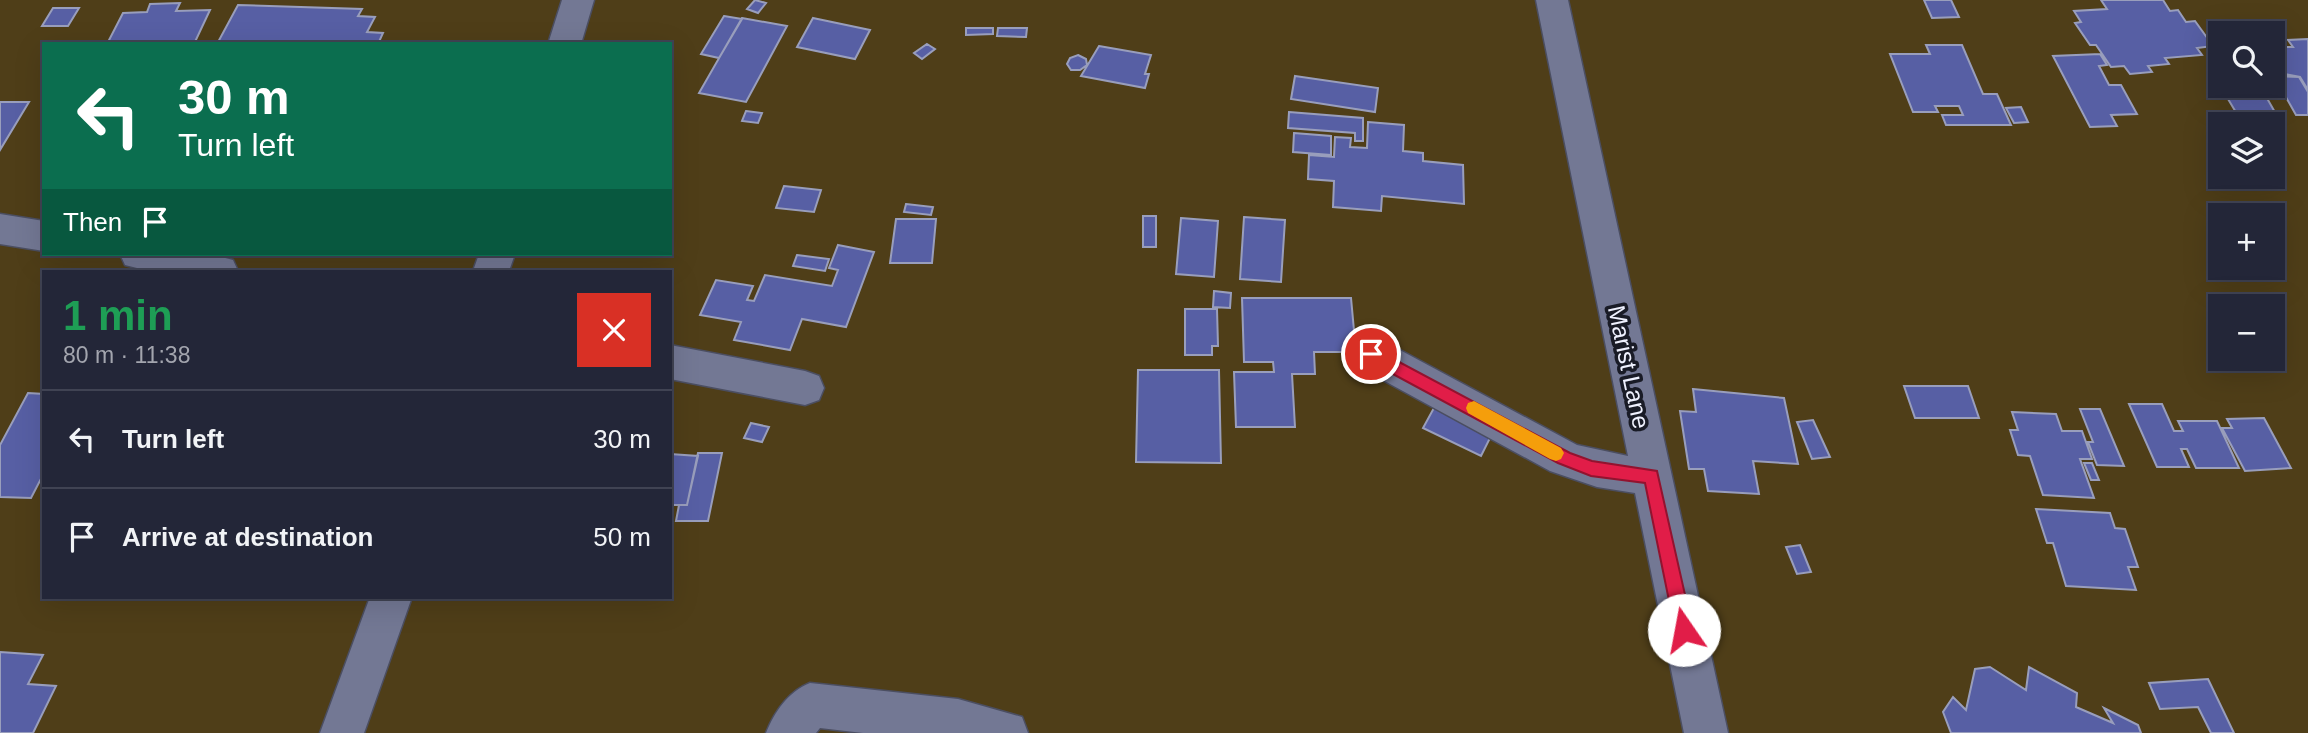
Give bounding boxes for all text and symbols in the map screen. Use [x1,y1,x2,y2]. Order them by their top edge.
map controls [2208,21,2285,371]
button: search [2208,21,2285,98]
icon: left [63,70,154,161]
text: 30 m [178,70,290,124]
button: layers [2208,112,2285,189]
text: Turn left [178,127,294,163]
icon: arrive [136,203,174,241]
button: + [2208,203,2285,280]
text: Then [63,207,122,237]
text: 1 min [63,292,173,339]
button: close [577,293,651,367]
button: − [2208,294,2285,371]
street label: Marist Lane [1603,303,1655,431]
pin [1341,324,1401,384]
icon: arrive [1352,335,1390,373]
text: 80 m · 11:38 [63,342,190,368]
icon: left [63,420,101,458]
text: Turn left [122,424,224,454]
text: 30 m [593,424,651,454]
icon: arrive [63,518,101,556]
text: Arrive at destination [122,522,373,552]
text: 50 m [593,522,651,552]
position arrow [1647,593,1721,667]

